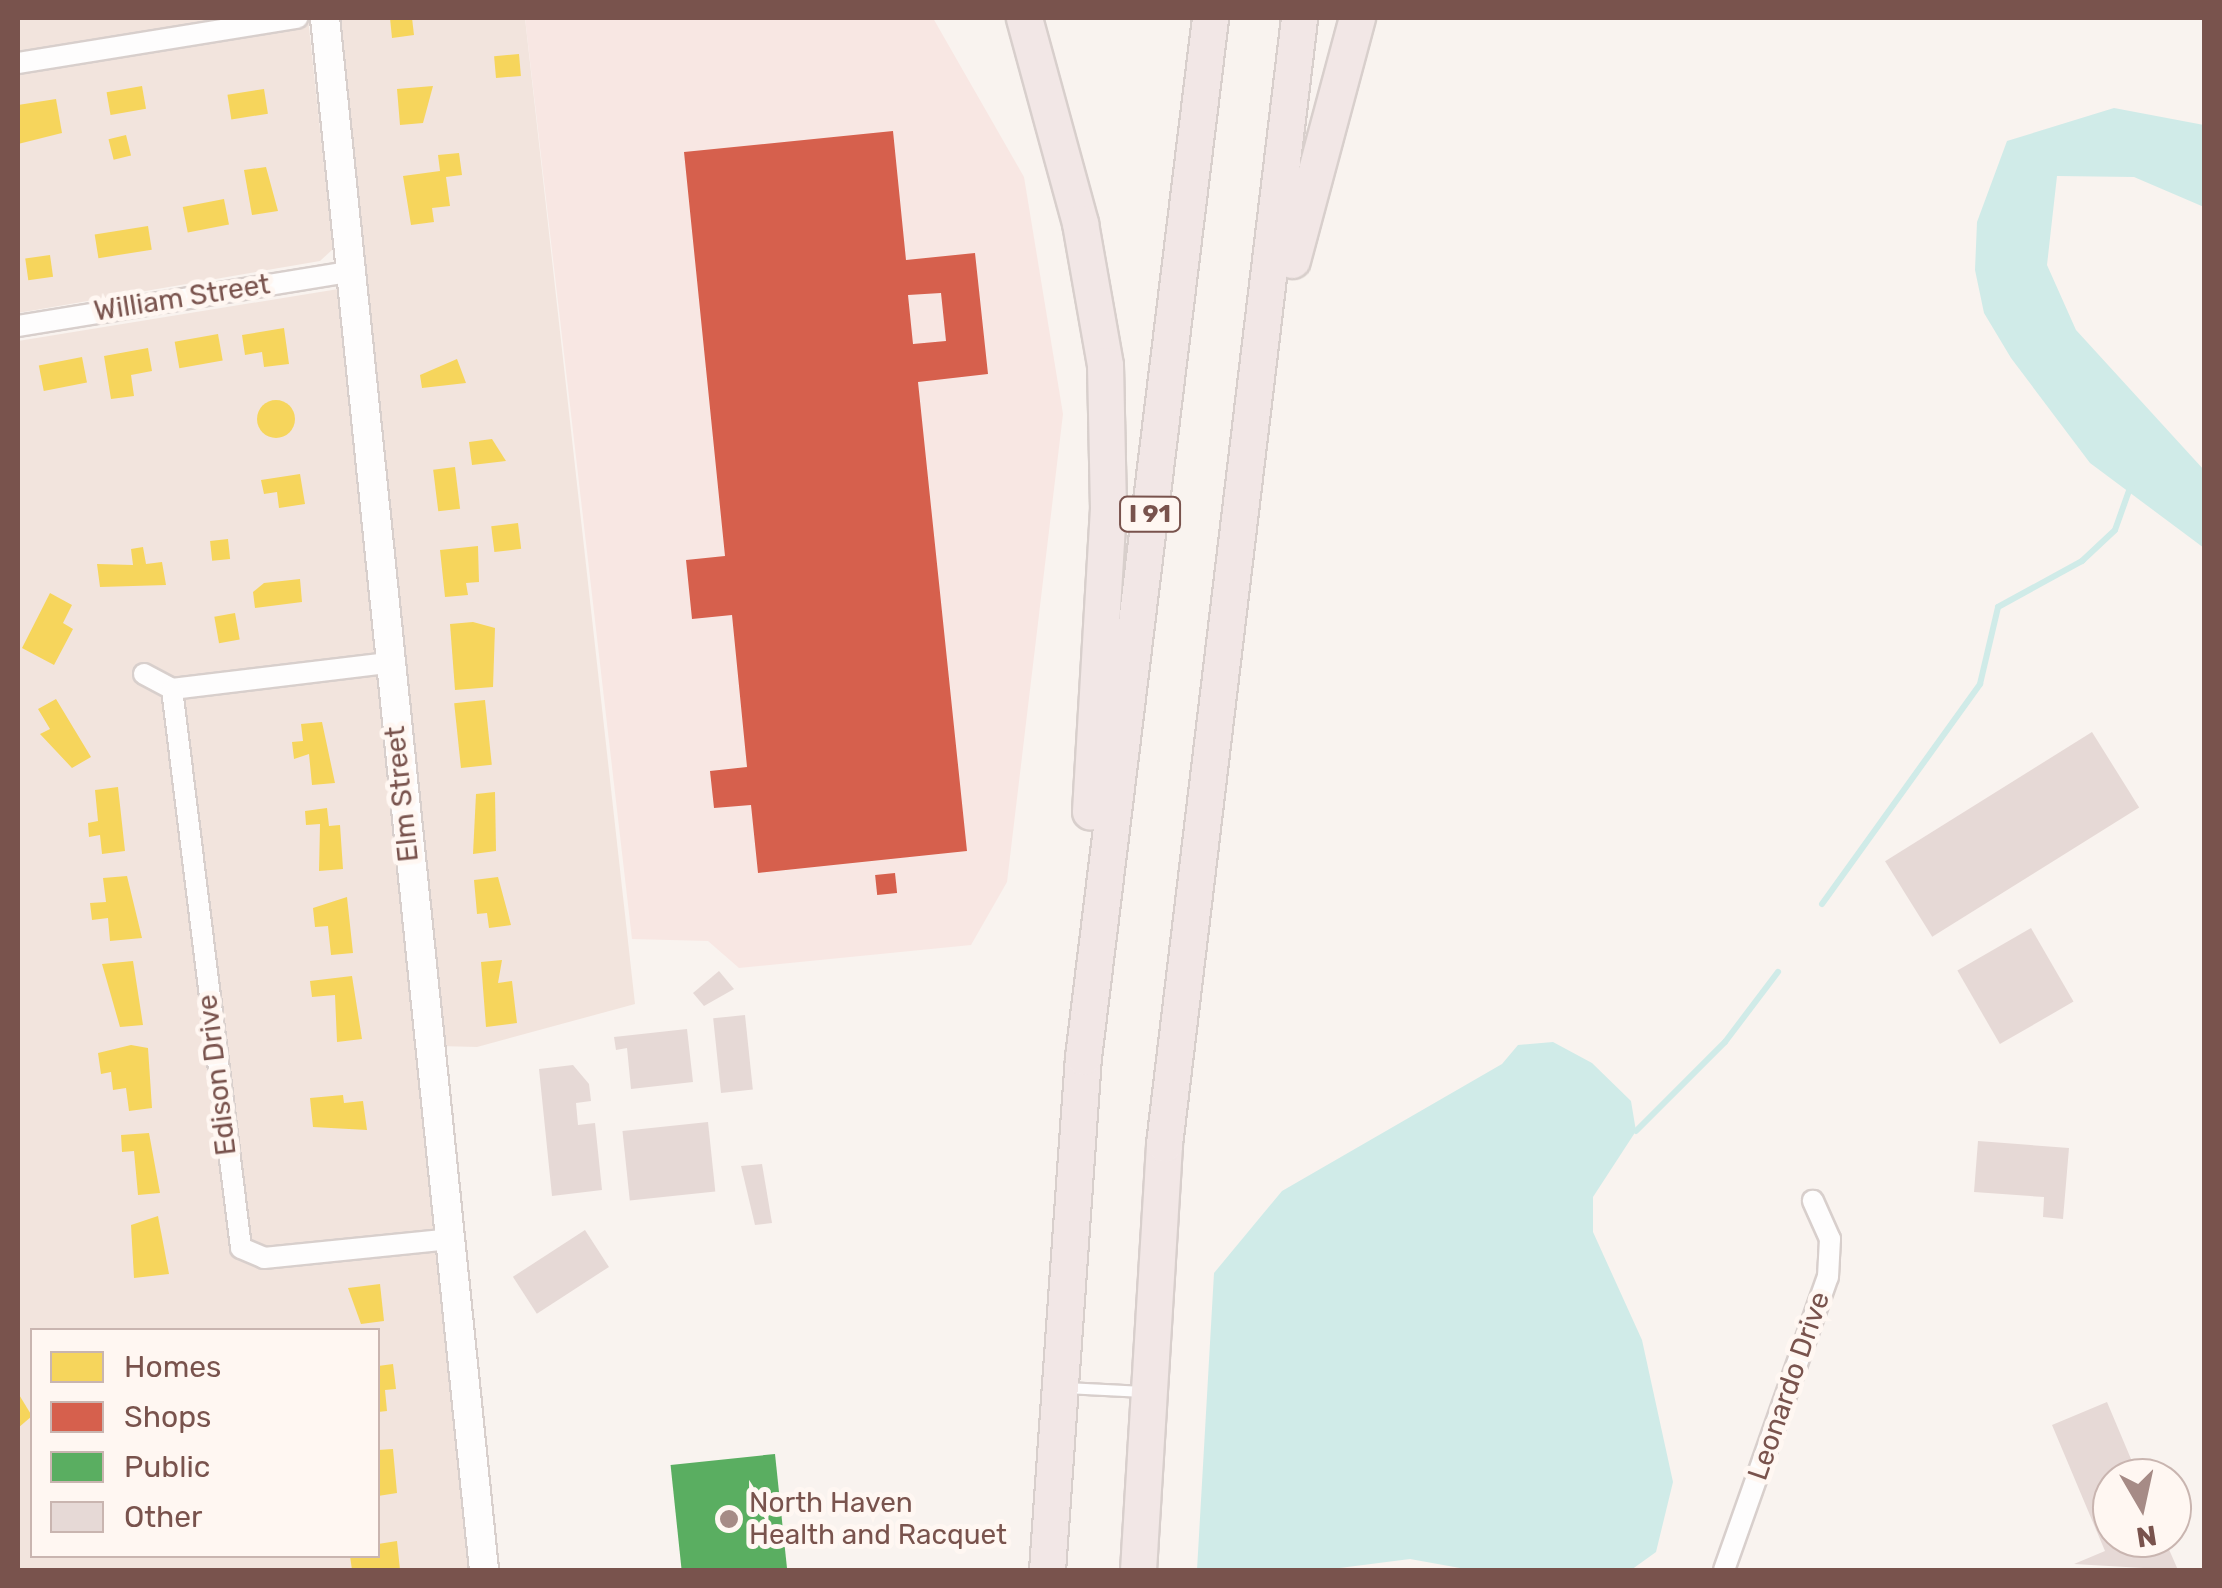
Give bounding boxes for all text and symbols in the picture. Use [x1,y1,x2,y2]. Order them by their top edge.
street label: William Street [92,268,272,328]
road number: I 91 [1118,494,1182,534]
street label: Elm Street [378,724,426,864]
street label: Edison Drive [190,993,244,1157]
street label: Leonardo Drive [1741,1287,1837,1485]
legend [30,1328,380,1558]
text: Homes [124,1349,221,1385]
text: Shops [124,1399,211,1435]
text: Public [124,1449,210,1485]
north arrow [2092,1458,2192,1558]
place label: North Haven Health and Racquet [749,1486,1007,1552]
text: Other [124,1499,203,1535]
marker: North Haven Health and Racquet [718,1508,740,1530]
text: N [2134,1518,2159,1554]

